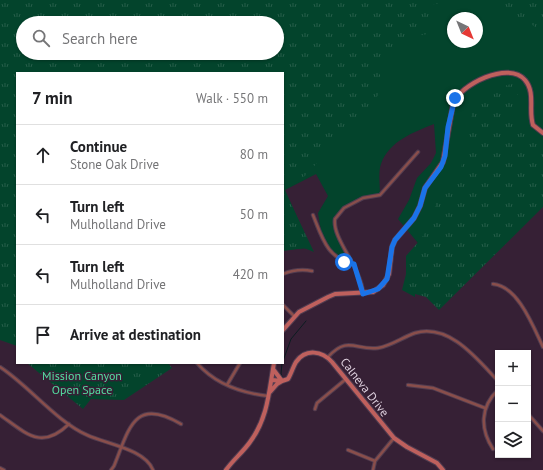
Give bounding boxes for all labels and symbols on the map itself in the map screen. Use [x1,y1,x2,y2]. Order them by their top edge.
north arrow [447,12,483,48]
route end [446,89,464,107]
route start [335,253,353,271]
street label: Calneva Drive [337,355,393,419]
park label: Mission Canyon Open Space [42,368,122,397]

